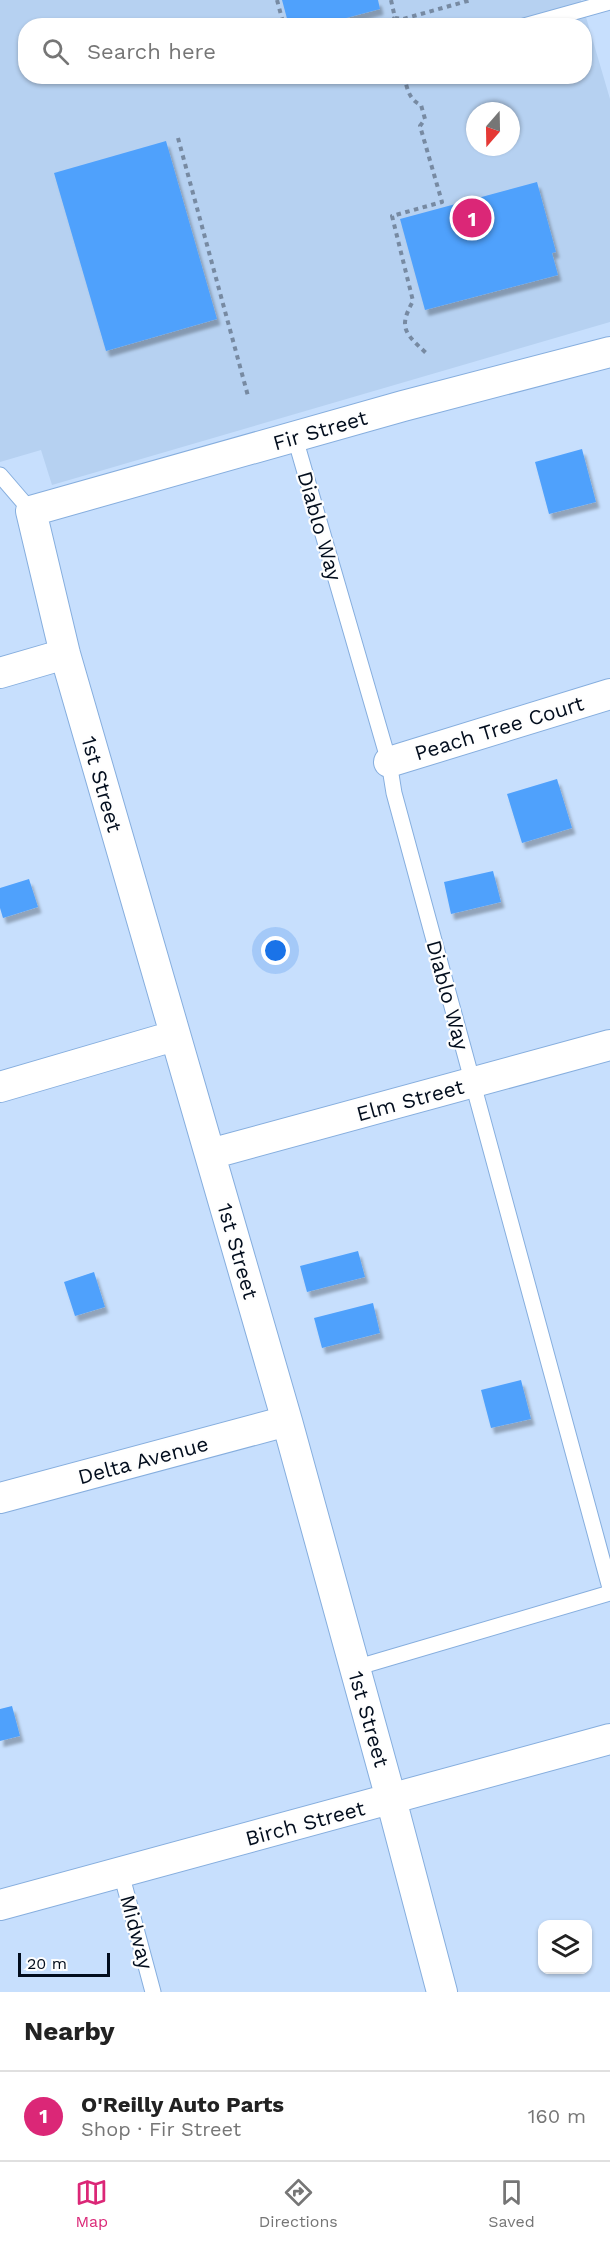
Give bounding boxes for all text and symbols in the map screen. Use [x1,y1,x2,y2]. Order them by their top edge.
search box [18,18,592,84]
icon: search [39,35,72,68]
text: Search here [87,39,216,64]
north arrow [466,102,520,156]
pin: 1 [452,196,492,240]
street label: Fir Street [270,405,370,455]
street label: Diablo Way [292,468,348,584]
street label: Peach Tree Court [411,690,587,766]
street label: 1st Street [76,733,128,835]
your location [261,936,290,965]
street label: Diablo Way [421,937,475,1053]
street label: Elm Street [354,1074,467,1126]
street label: 1st Street [212,1200,264,1302]
street label: Delta Avenue [75,1431,211,1489]
street label: 1st Street [343,1668,395,1770]
street label: Birch Street [243,1795,368,1851]
street label: Midway [115,1892,159,1972]
map controls [538,1920,592,1974]
button: layers [538,1920,592,1974]
scale bar [18,1950,110,1978]
text: 20 m [27,1954,67,1973]
text: Nearby [24,2016,115,2046]
text: O'Reilly Auto Parts [81,2092,284,2117]
text: 1 [39,2104,48,2128]
text: 160 m [528,2104,586,2128]
text: Shop · Fir Street [81,2117,241,2141]
tab: Map [75,2176,108,2231]
tab: Directions [259,2176,338,2231]
tab: Saved [488,2176,535,2231]

